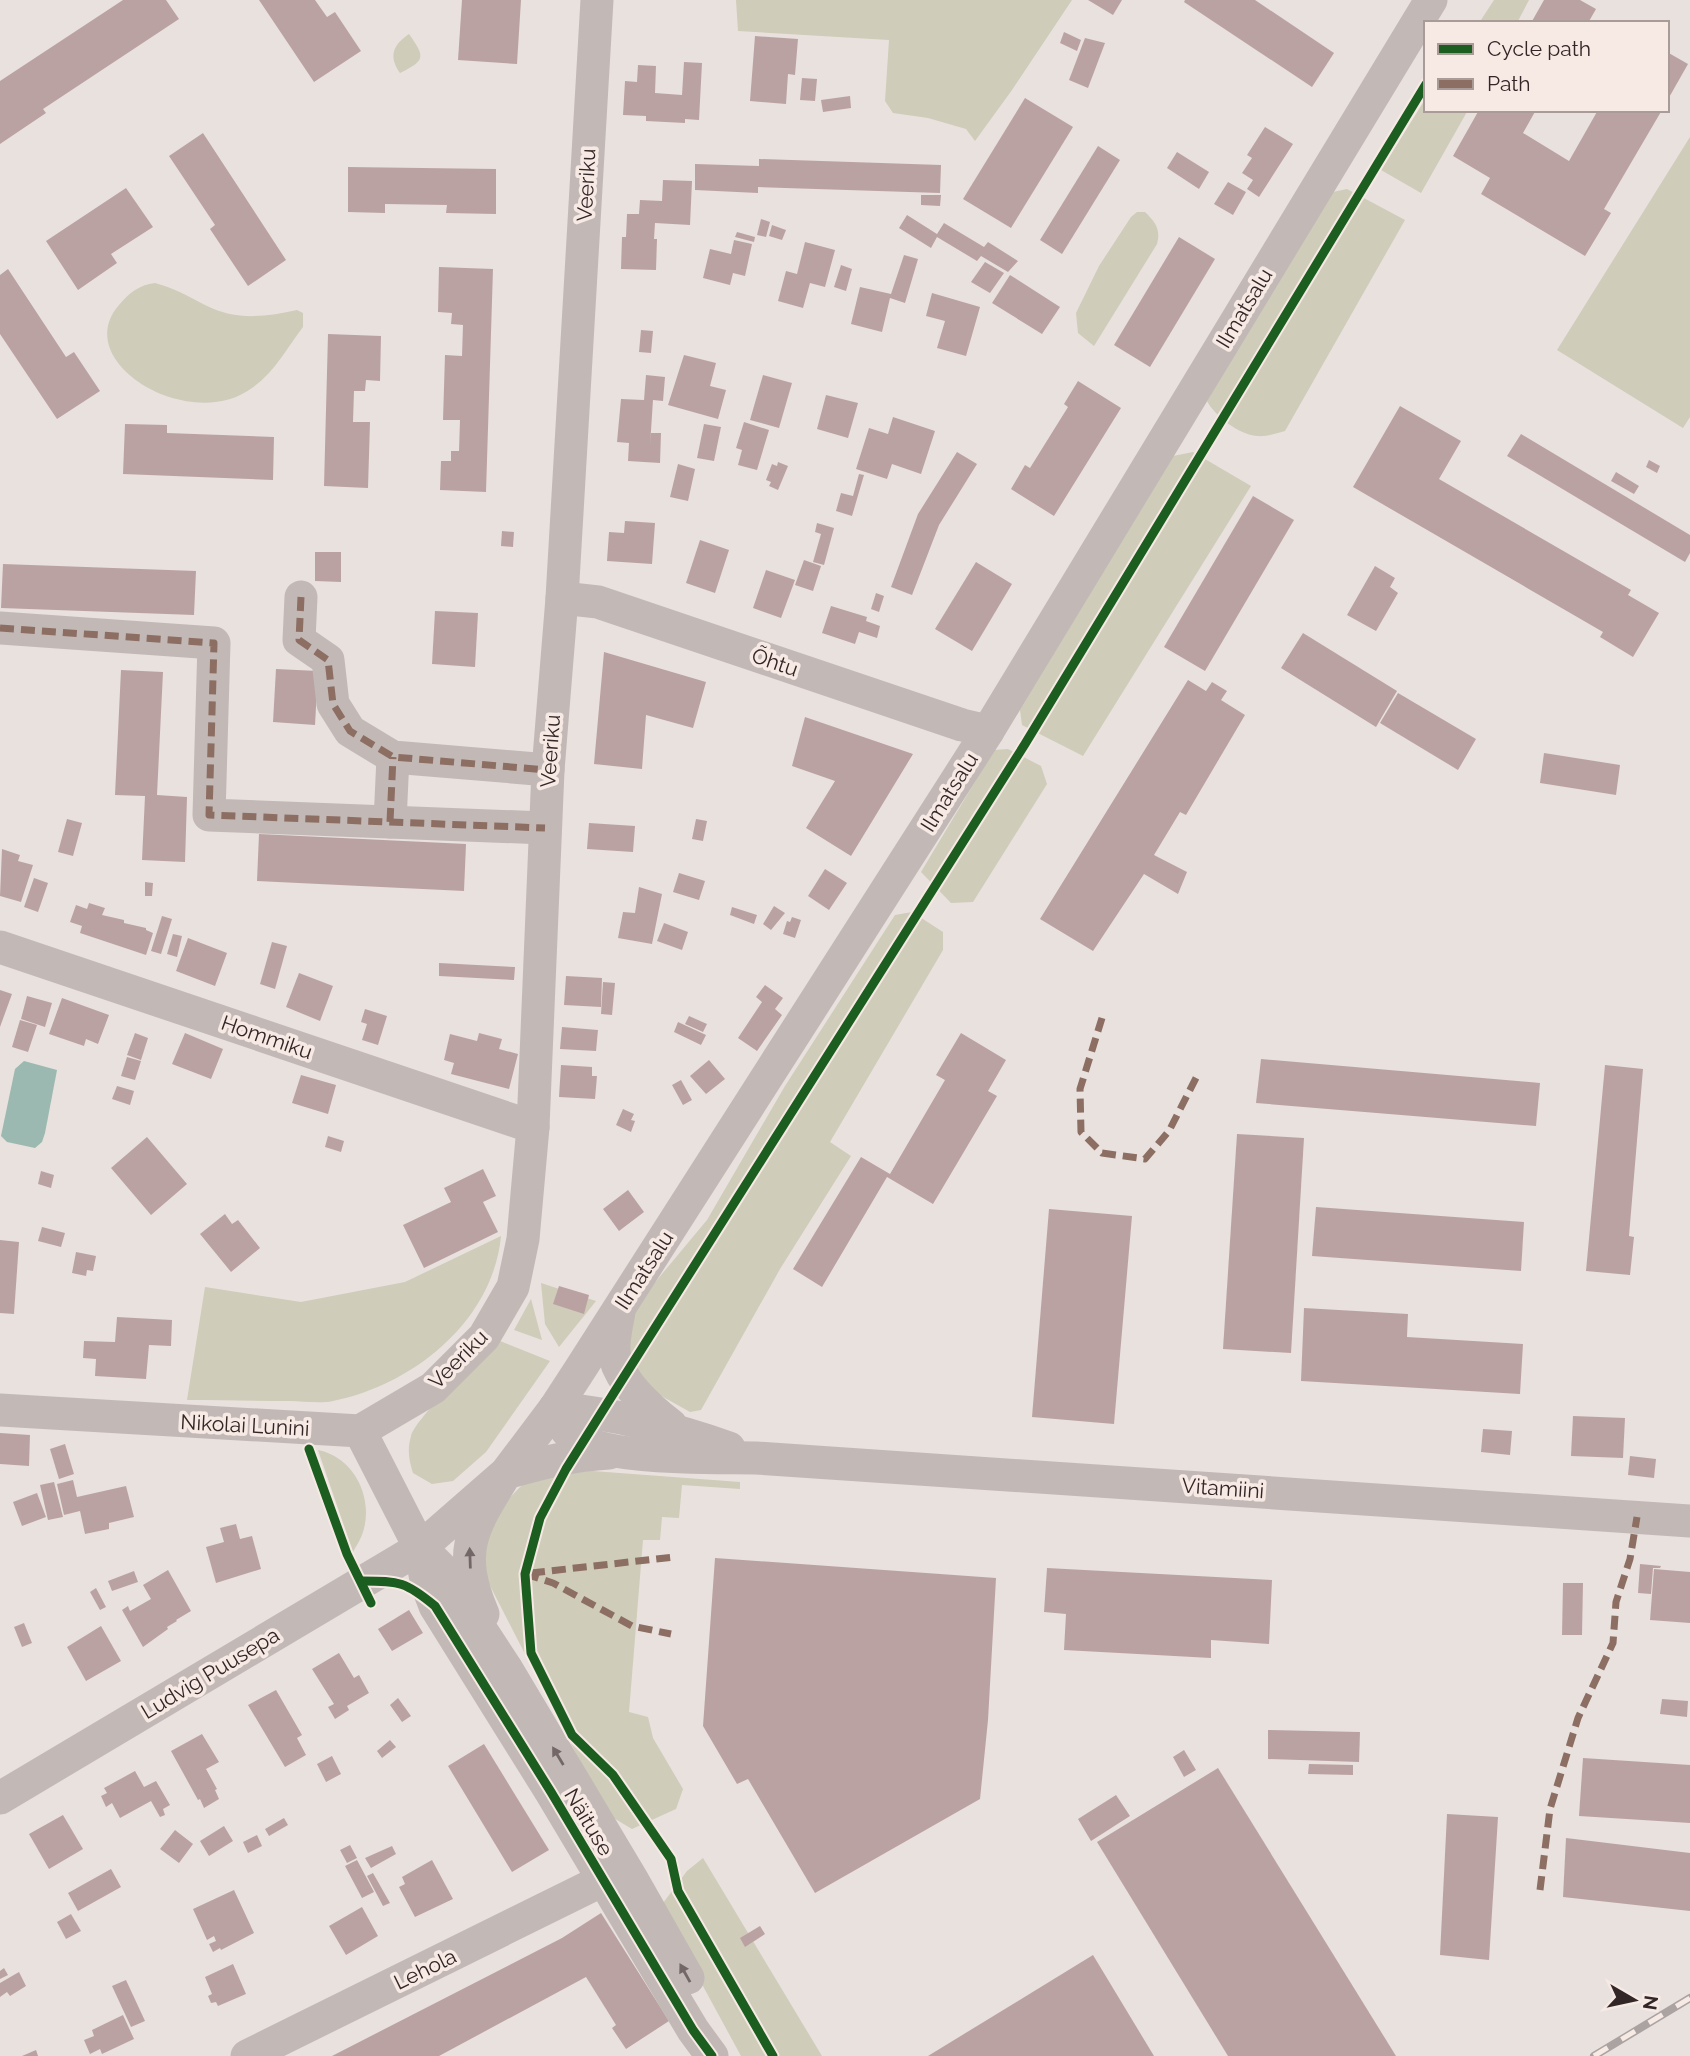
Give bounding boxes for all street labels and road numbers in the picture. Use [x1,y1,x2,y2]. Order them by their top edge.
street label: Veeriku [572,148,600,222]
street label: Ilmatsalu [1211,264,1277,352]
street label: Õhtu [749,642,801,682]
street label: Veeriku [535,714,565,788]
street label: Ilmatsalu [915,748,983,836]
street label: Hommiku [218,1010,316,1064]
street label: Ilmatsalu [609,1226,679,1314]
street label: Veeriku [423,1324,493,1394]
street label: Nikolai Lunini [180,1409,310,1441]
street label: Vitamiini [1181,1473,1265,1503]
street label: Ludvig Puusepa [136,1622,284,1724]
street label: Näituse [559,1784,619,1860]
street label: Lehola [390,1943,460,1995]

